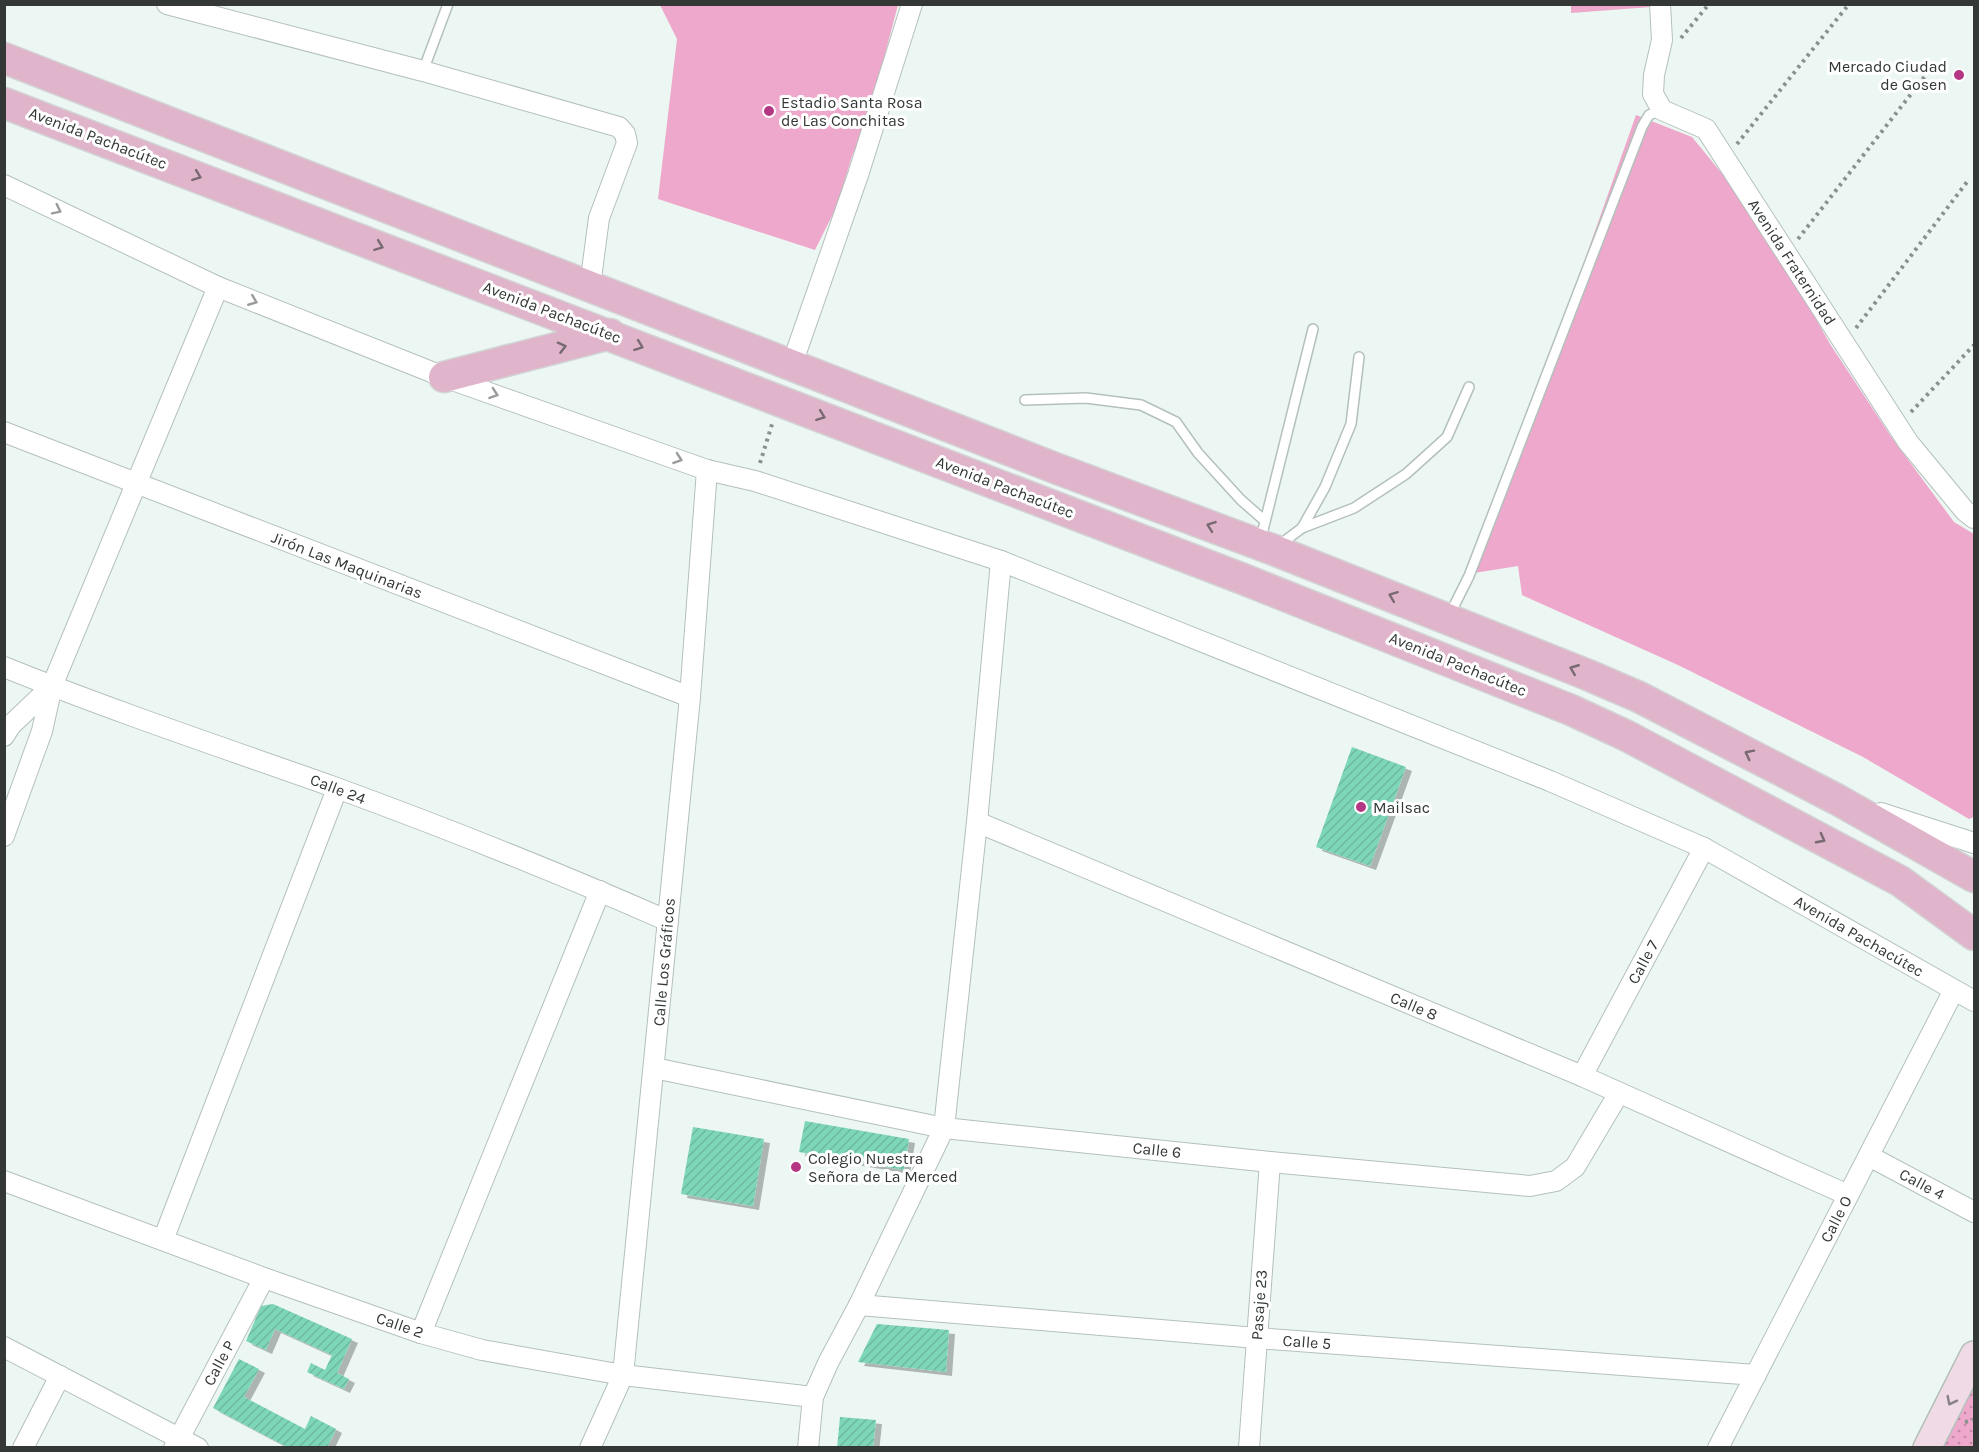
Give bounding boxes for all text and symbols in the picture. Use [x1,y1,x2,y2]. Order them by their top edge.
place label: Mercado Ciudad de Gosen [1828,57,1947,94]
marker: Mercado Ciudad de Gosen [1952,68,1966,82]
place label: Estadio Santa Rosa de Las Conchitas [781,93,923,130]
street label: Avenida Pachacútec [26,103,170,173]
marker: Estadio Santa Rosa de Las Conchitas [762,104,776,118]
one-way arrow [190,169,201,181]
street label: Avenida Fraternidad [1744,195,1840,329]
one-way arrow [51,203,62,215]
one-way arrow [372,239,383,251]
street label: Avenida Pachacútec [480,277,624,347]
one-way arrow [247,294,258,306]
one-way arrow [633,339,644,351]
one-way arrow [557,341,567,354]
one-way arrow [488,387,499,400]
one-way arrow [815,409,826,421]
one-way arrow [672,452,682,465]
street label: Avenida Pachacútec [933,452,1077,522]
one-way arrow [1206,521,1217,533]
street label: Jirón Las Maquinarias [269,527,425,603]
one-way arrow [1388,591,1399,603]
street label: Avenida Pachacútec [1387,628,1529,700]
one-way arrow [1569,664,1580,676]
one-way arrow [1745,750,1755,761]
street label: Calle 24 [308,770,368,808]
place label: Mailsac [1373,798,1430,817]
marker: Mailsac [1354,800,1368,814]
one-way arrow [1815,832,1826,844]
street label: Avenida Pachacútec [1791,891,1927,981]
street label: Calle Los Gráficos [649,897,679,1027]
street label: Calle 7 [1624,936,1663,987]
street label: Calle 8 [1388,988,1440,1024]
street label: Calle 6 [1132,1138,1182,1162]
place label: Colegio Nuestra Señora de La Merced [808,1149,958,1186]
marker: Colegio Nuestra Señora de La Merced [789,1160,803,1174]
street label: Calle 4 [1896,1164,1948,1204]
street label: Calle O [1816,1192,1856,1246]
street label: Pasaje 23 [1247,1269,1271,1341]
street label: Calle 2 [374,1308,426,1342]
street label: Calle 5 [1282,1331,1332,1353]
street label: Calle P [199,1337,239,1389]
one-way arrow [1947,1395,1958,1406]

